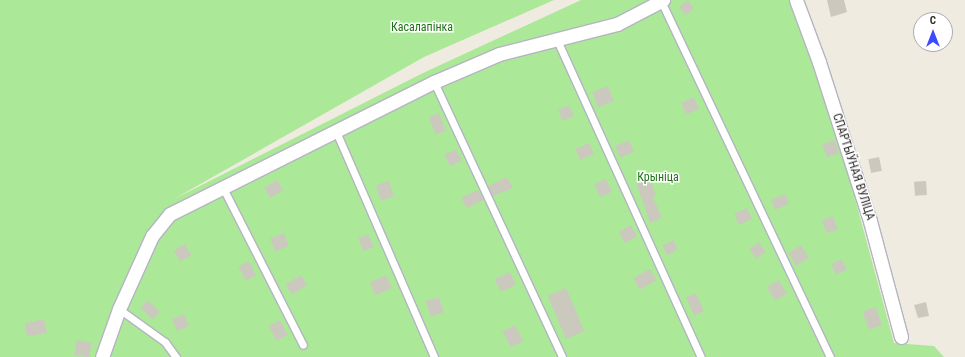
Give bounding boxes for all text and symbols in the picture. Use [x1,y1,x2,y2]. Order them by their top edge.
north arrow [913,12,953,52]
text: С [930,14,936,27]
park label: Касалапінка [391,21,453,35]
street label: СПАРТЫЎНАЯ ВУЛІЦА [829,112,877,222]
park label: Крыніца [637,171,679,185]

